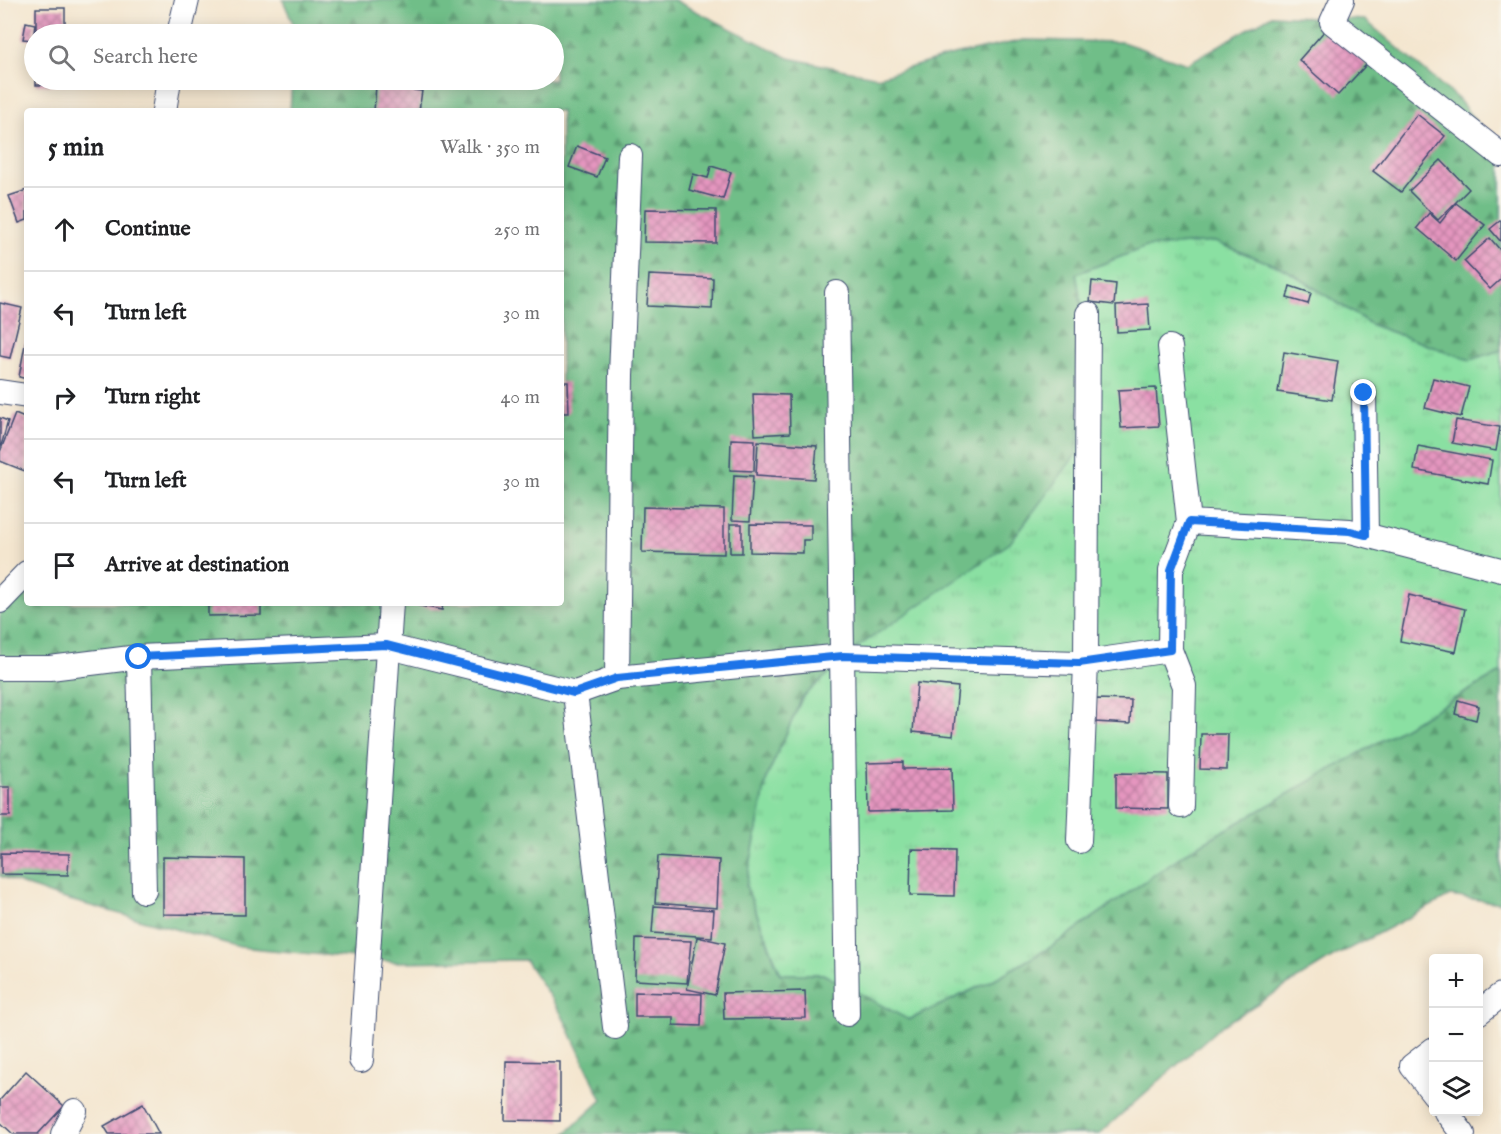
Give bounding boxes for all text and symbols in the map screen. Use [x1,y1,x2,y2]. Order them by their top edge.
search box [24,24,564,90]
icon: search [45,41,78,74]
text: Search here [93,43,198,71]
text: 5 min [48,131,104,164]
text: Walk · 350 m [440,135,540,160]
icon: ahead [48,213,81,246]
text: Continue [105,215,191,243]
text: 250 m [494,217,540,242]
icon: left [48,297,81,330]
text: Turn left [105,299,187,327]
text: 30 m [503,301,540,326]
route end [1350,379,1376,405]
icon: right [48,381,81,414]
text: Turn right [105,383,200,411]
text: 40 m [501,385,540,410]
icon: left [48,465,81,498]
text: Turn left [105,467,187,495]
text: 30 m [503,469,540,494]
icon: arrive [48,549,81,582]
text: Arrive at destination [105,551,289,579]
route start [125,643,151,669]
map controls [1429,954,1483,1116]
button: + [1429,954,1483,1008]
button: − [1429,1008,1483,1062]
button: layers [1429,1062,1483,1116]

